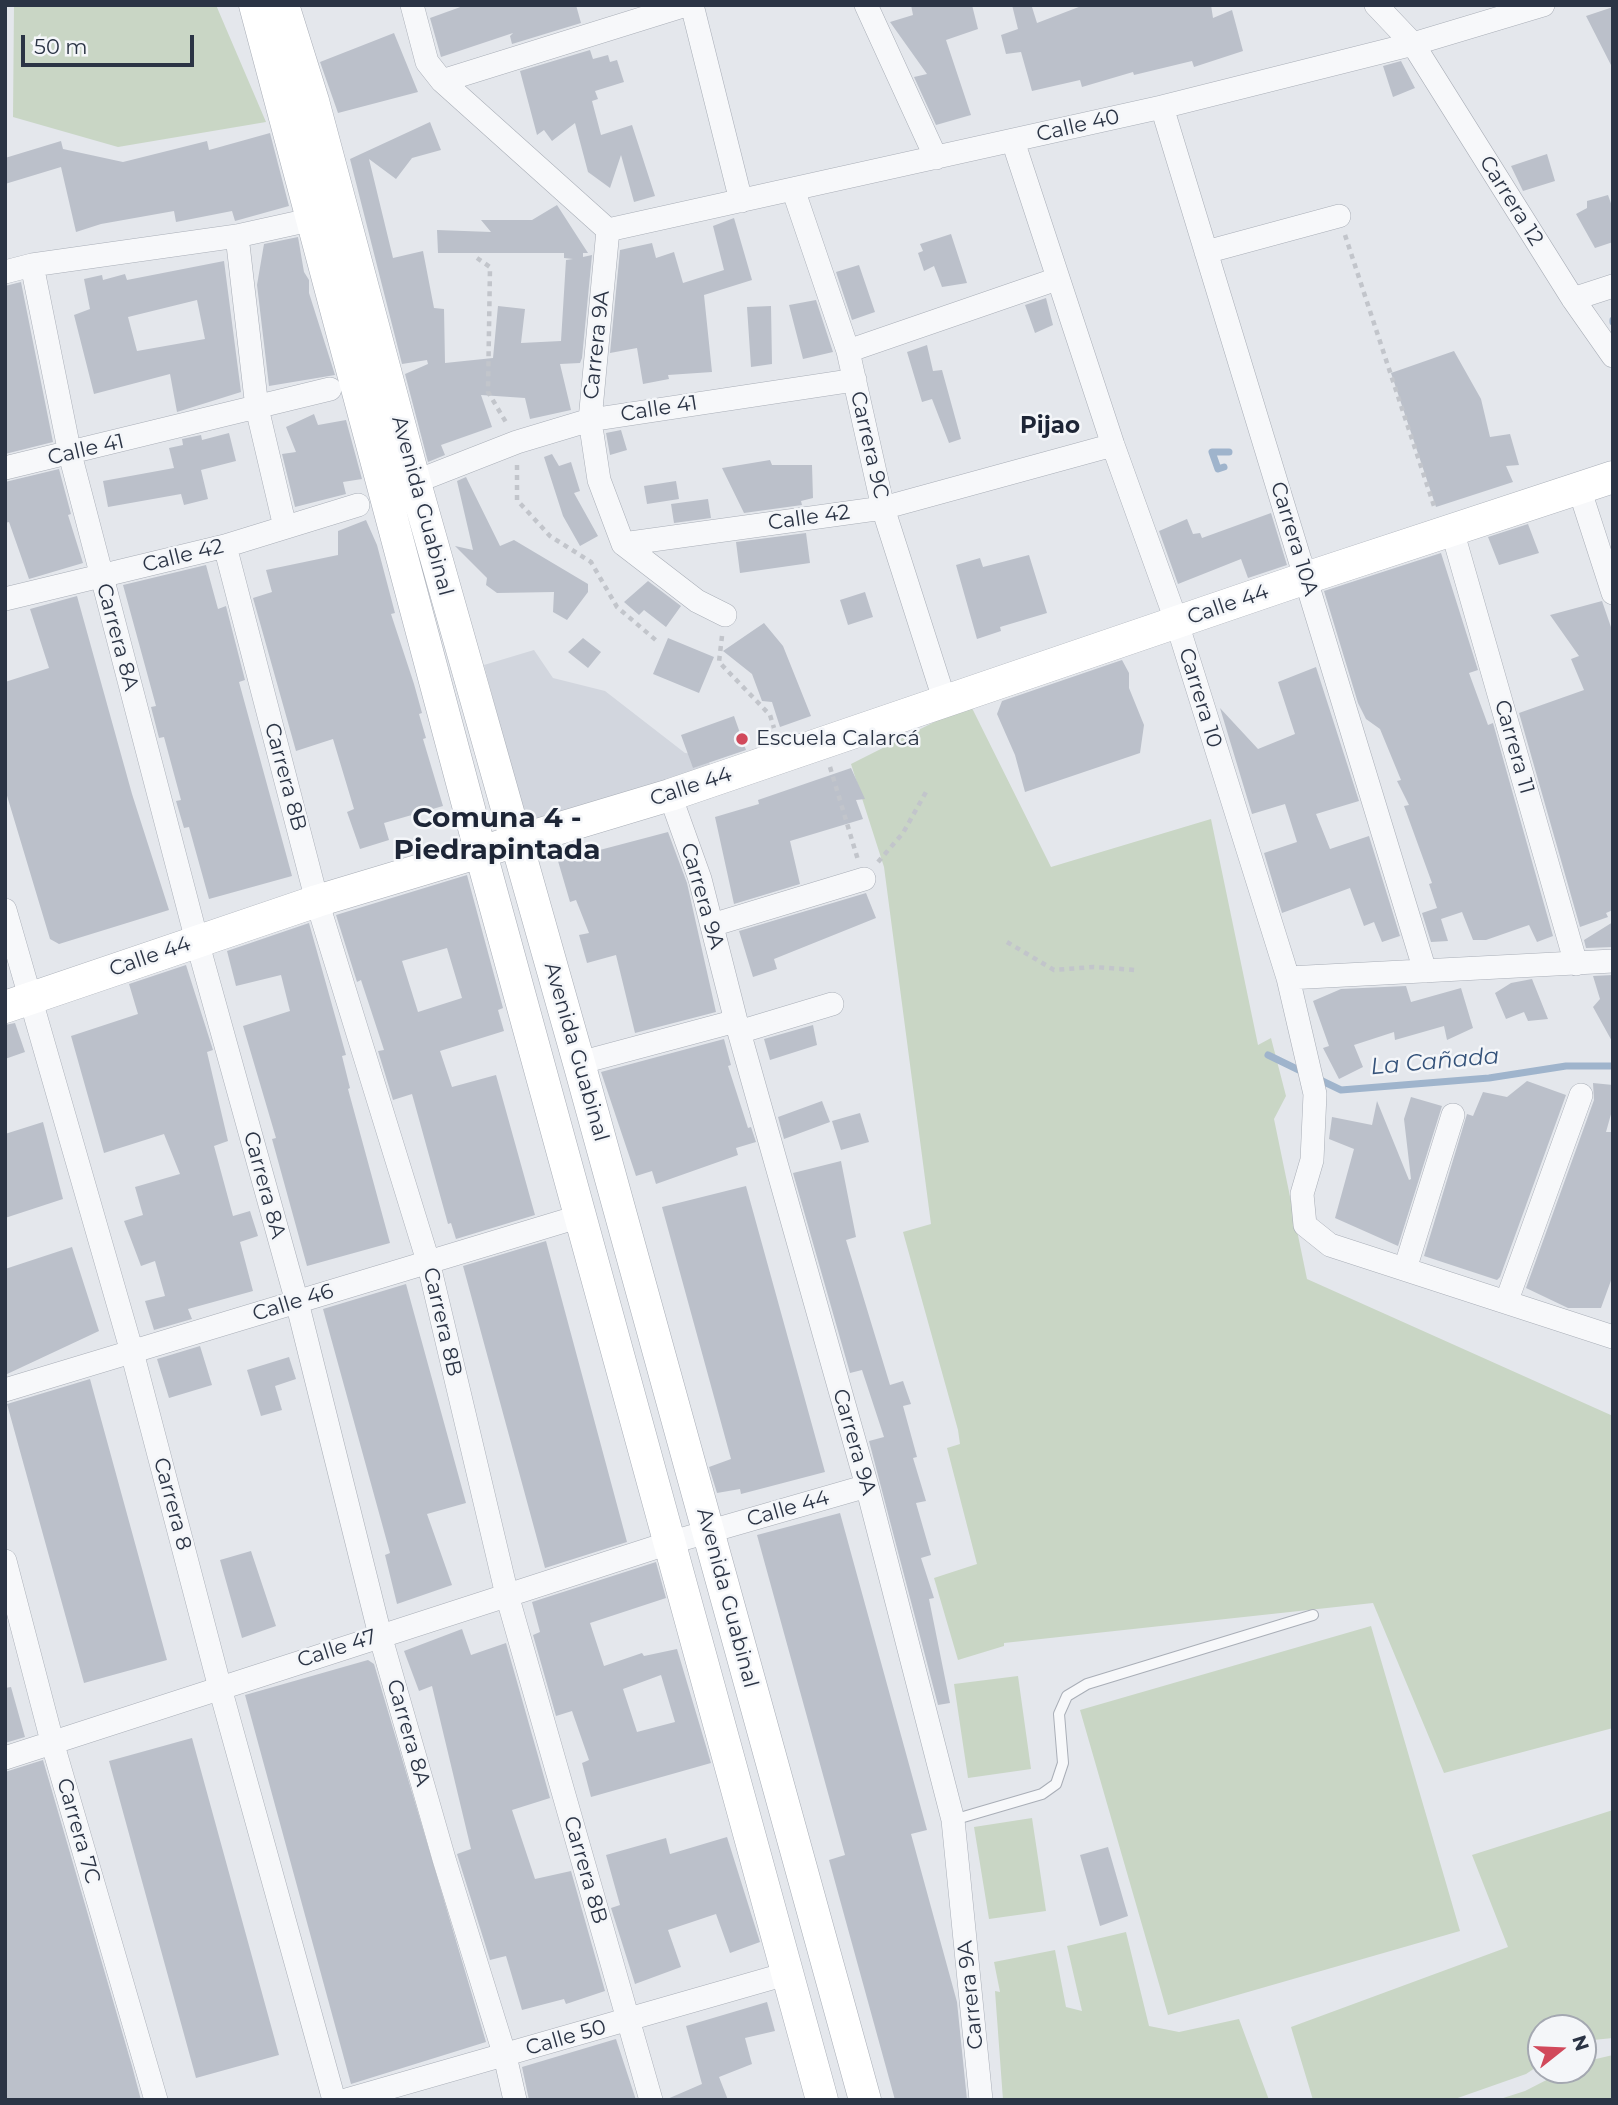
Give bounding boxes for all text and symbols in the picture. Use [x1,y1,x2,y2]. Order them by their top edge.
scale bar [24,21,198,65]
text: 50 m [34,34,88,59]
street label: Calle 40 [1034,104,1122,148]
street label: Carrera 12 [1474,151,1548,251]
street label: Carrera 9A [579,289,615,401]
street label: Carrera 9C [844,389,894,501]
street label: Calle 41 [619,390,699,428]
district label: Pijao [1020,412,1080,440]
street label: Avenida Guabinal [386,413,458,599]
street label: Calle 41 [45,429,127,471]
street label: Carrera 10A [1265,479,1323,599]
street label: Calle 42 [766,500,852,536]
street label: Calle 42 [140,534,226,578]
street label: Calle 44 [1184,579,1272,631]
street label: Carrera 8A [91,581,143,693]
street label: Carrera 10 [1173,645,1227,751]
street label: Carrera 11 [1489,697,1539,797]
street label: Carrera 8B [258,720,312,834]
place label: Escuela Calarcá [756,726,920,752]
marker: Escuela Calarcá [734,731,750,747]
street label: Calle 44 [647,762,735,812]
district label: Comuna 4 - Piedrapintada [393,802,601,868]
street label: Carrera 9A [675,840,729,952]
street label: Calle 44 [106,931,194,983]
street label: Avenida Guabinal [538,960,614,1144]
water label: La Cañada [1370,1043,1500,1081]
street label: Carrera 8A [238,1129,290,1241]
street label: Carrera 8B [417,1265,467,1379]
street label: Calle 46 [250,1279,336,1327]
street label: Carrera 9A [827,1386,881,1498]
street label: Carrera 8 [148,1455,196,1553]
street label: Calle 44 [744,1485,832,1533]
street label: Avenida Guabinal [691,1505,763,1691]
street label: Calle 47 [294,1624,380,1674]
street label: Carrera 8A [381,1677,435,1789]
street label: Carrera 7C [51,1775,105,1887]
street label: Carrera 8B [558,1813,612,1927]
street label: Carrera 9A [953,1939,989,2051]
north arrow [1527,2014,1597,2084]
street label: Calle 50 [523,2015,609,2061]
text: N [1567,2032,1594,2054]

